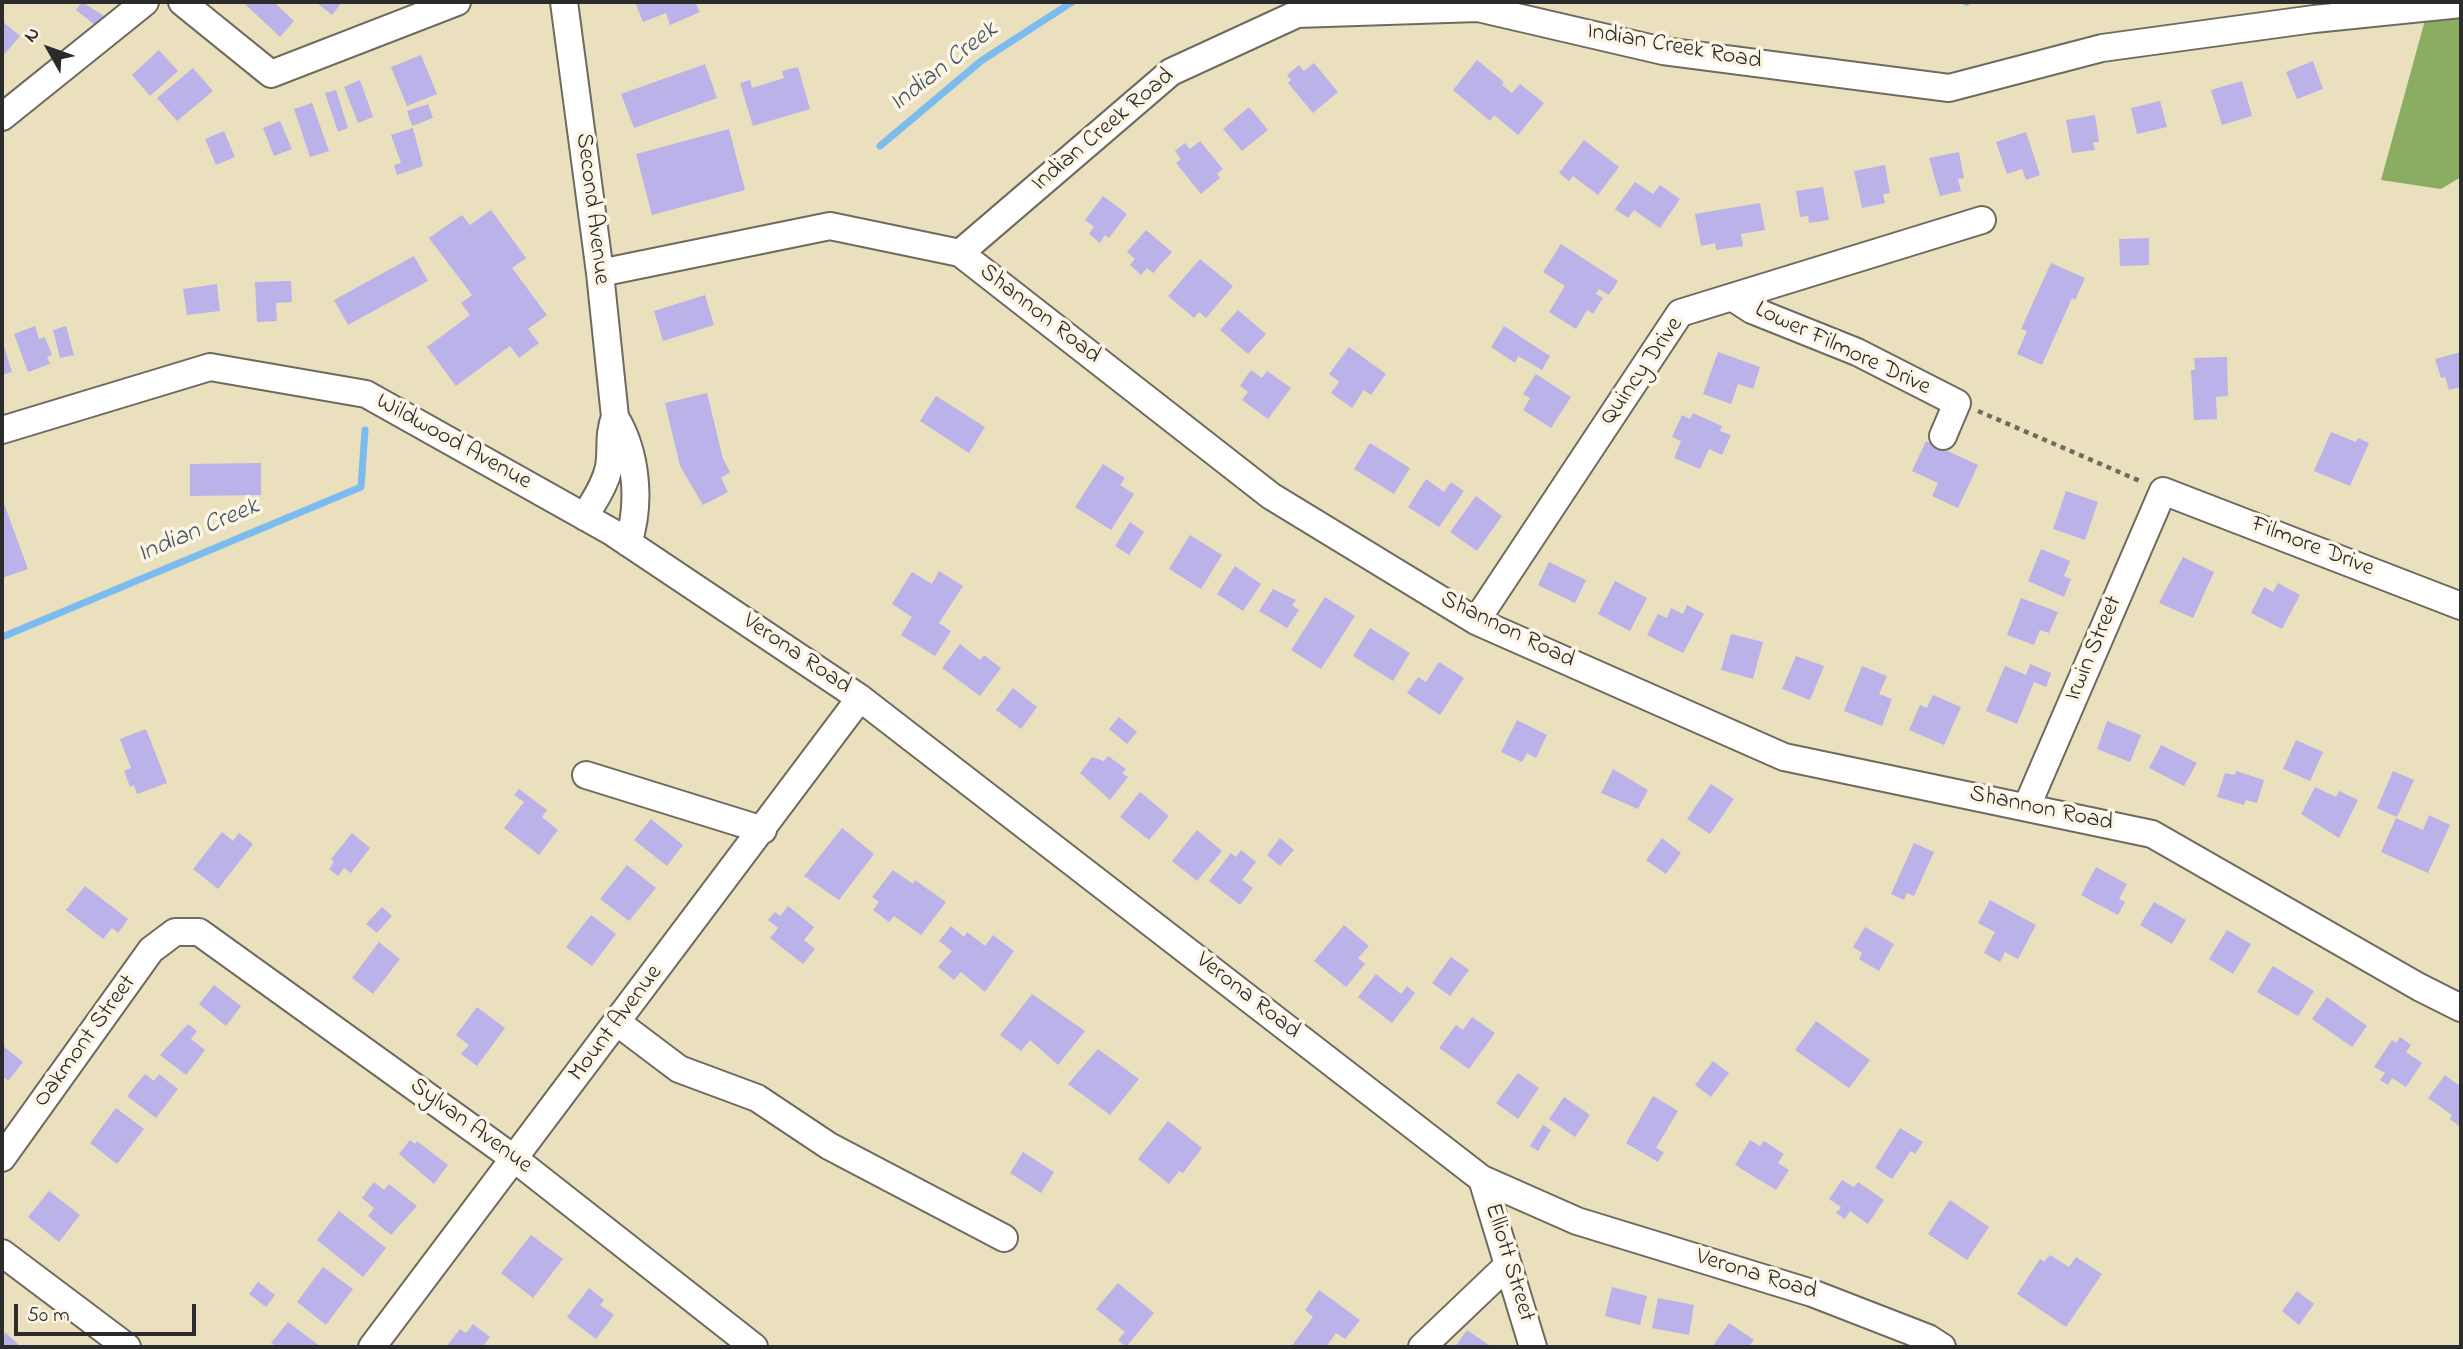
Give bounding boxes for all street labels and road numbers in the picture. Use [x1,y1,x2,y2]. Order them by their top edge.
street label: Indian Creek Road [1584,18,1764,78]
street label: Indian Creek Road [1027,63,1181,199]
street label: Second Avenue [567,132,615,286]
street label: Shannon Road [973,259,1105,371]
street label: Lower Filmore Drive [1750,297,1934,403]
street label: Quincy Drive [1595,312,1691,432]
street label: Wildwood Avenue [370,388,536,498]
street label: Filmore Drive [2246,511,2378,585]
street label: Shannon Road [1435,586,1579,676]
street label: Irwin Street [2060,592,2130,706]
street label: Verona Road [736,608,856,702]
street label: Shannon Road [1967,781,2115,839]
street label: Verona Road [1189,947,1305,1047]
street label: Mount Avenue [564,960,670,1088]
street label: Oakmont Street [28,970,144,1114]
street label: Sylvan Avenue [403,1073,537,1181]
street label: Elliott Street [1476,1200,1540,1326]
street label: Verona Road [1692,1244,1820,1308]

